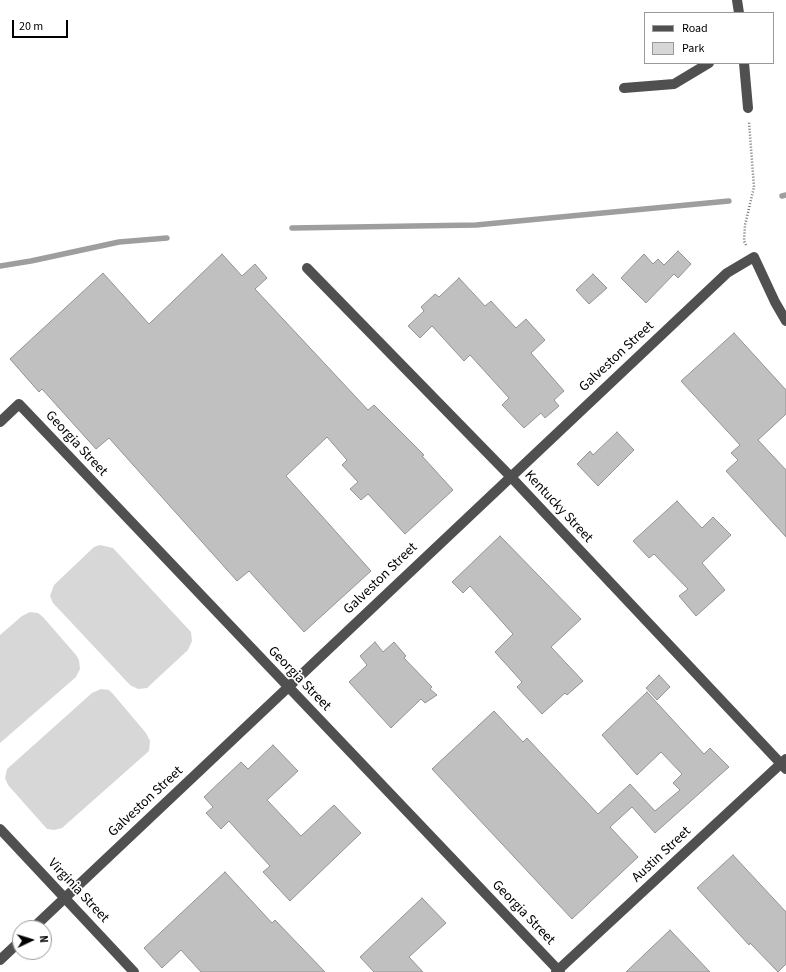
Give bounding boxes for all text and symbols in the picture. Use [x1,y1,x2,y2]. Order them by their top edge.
scale bar [14,12,70,38]
legend [644,12,774,64]
text: 20 m [19,18,43,35]
text: Road [682,20,708,37]
text: Park [682,40,704,57]
street label: Galveston Street [576,318,658,396]
street label: Georgia Street [41,408,111,480]
street label: Kentucky Street [520,467,596,547]
street label: Galveston Street [341,540,421,618]
street label: Georgia Street [264,643,334,715]
street label: Galveston Street [105,763,187,841]
street label: Austin Street [629,823,695,887]
street label: Virginia Street [44,855,112,927]
street label: Georgia Street [488,877,558,949]
north arrow [12,920,52,960]
text: N [36,935,51,943]

